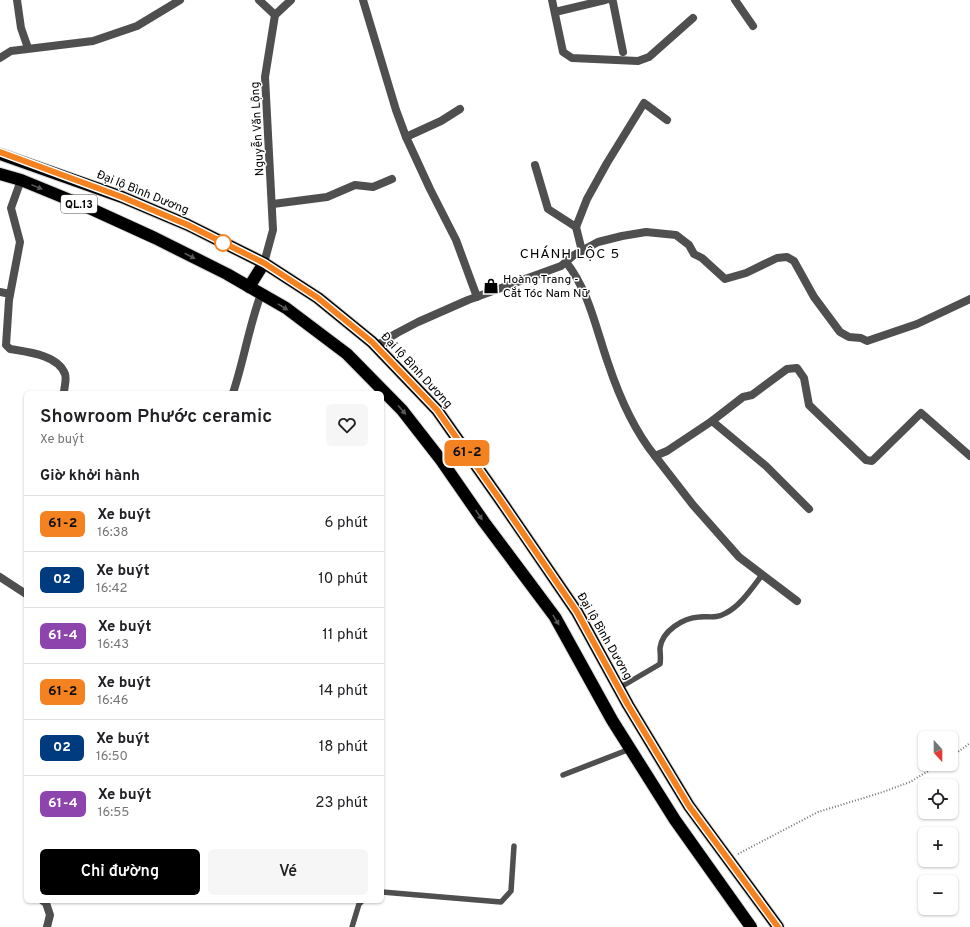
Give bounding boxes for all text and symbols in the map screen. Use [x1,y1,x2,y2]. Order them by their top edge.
street label: Nguyễn Văn Lộng [248,81,268,177]
street label: Đại lộ Bình Dương [94,167,191,219]
one-way arrow [31,183,43,190]
road number: QL.13 [61,195,97,213]
unlabelled marker [214,234,232,252]
district label: CHÁNH LỘC 5 [520,245,620,263]
one-way arrow [184,252,196,259]
place label: Hoàng Trang - Cắt Tóc Nam Nữ [503,272,590,302]
shop icon: Hoàng Trang - Cắt Tóc Nam Nữ [482,277,500,295]
one-way arrow [278,303,288,311]
street label: Đại lộ Bình Dương [377,329,456,412]
button: heart [326,404,368,446]
text: Showroom Phước ceramic [40,405,272,429]
one-way arrow [397,405,406,416]
text: Xe buýt [40,432,84,448]
line badge: 61-2 [439,440,495,466]
text: 61-2 [452,444,482,461]
text: Giờ khởi hành [40,467,140,486]
text: Xe buýt [97,506,151,525]
one-way arrow [475,509,483,520]
text: 6 phút [324,514,368,533]
text: 61-2 [48,515,77,532]
text: 16:38 [97,525,129,541]
text: Xe buýt [96,562,150,581]
text: 10 phút [318,570,368,589]
text: 02 [53,571,71,588]
text: 16:42 [96,581,128,597]
street label: Đại lộ Bình Dương [573,590,636,683]
one-way arrow [552,614,559,626]
text: Xe buýt [98,618,151,637]
text: 11 phút [322,626,368,645]
text: 61-4 [48,627,78,644]
text: 16:43 [98,637,129,653]
text: Xe buýt [97,674,151,693]
text: 14 phút [319,682,368,701]
text: 61-2 [48,683,77,700]
text: 16:46 [97,693,129,709]
text: Xe buýt [96,730,150,749]
north arrow [918,731,958,771]
map controls [918,731,958,915]
text: 18 phút [319,738,368,757]
text: 02 [53,739,71,756]
text: 16:50 [96,749,128,765]
button: locate [918,779,958,819]
text: Xe buýt [98,786,151,805]
text: 23 phút [315,794,368,813]
text: 61-4 [48,795,78,812]
text: 16:55 [98,805,129,821]
button: + [918,827,958,867]
button: Chỉ đường [40,849,200,895]
button: Vé [208,849,368,895]
button: − [918,875,958,915]

